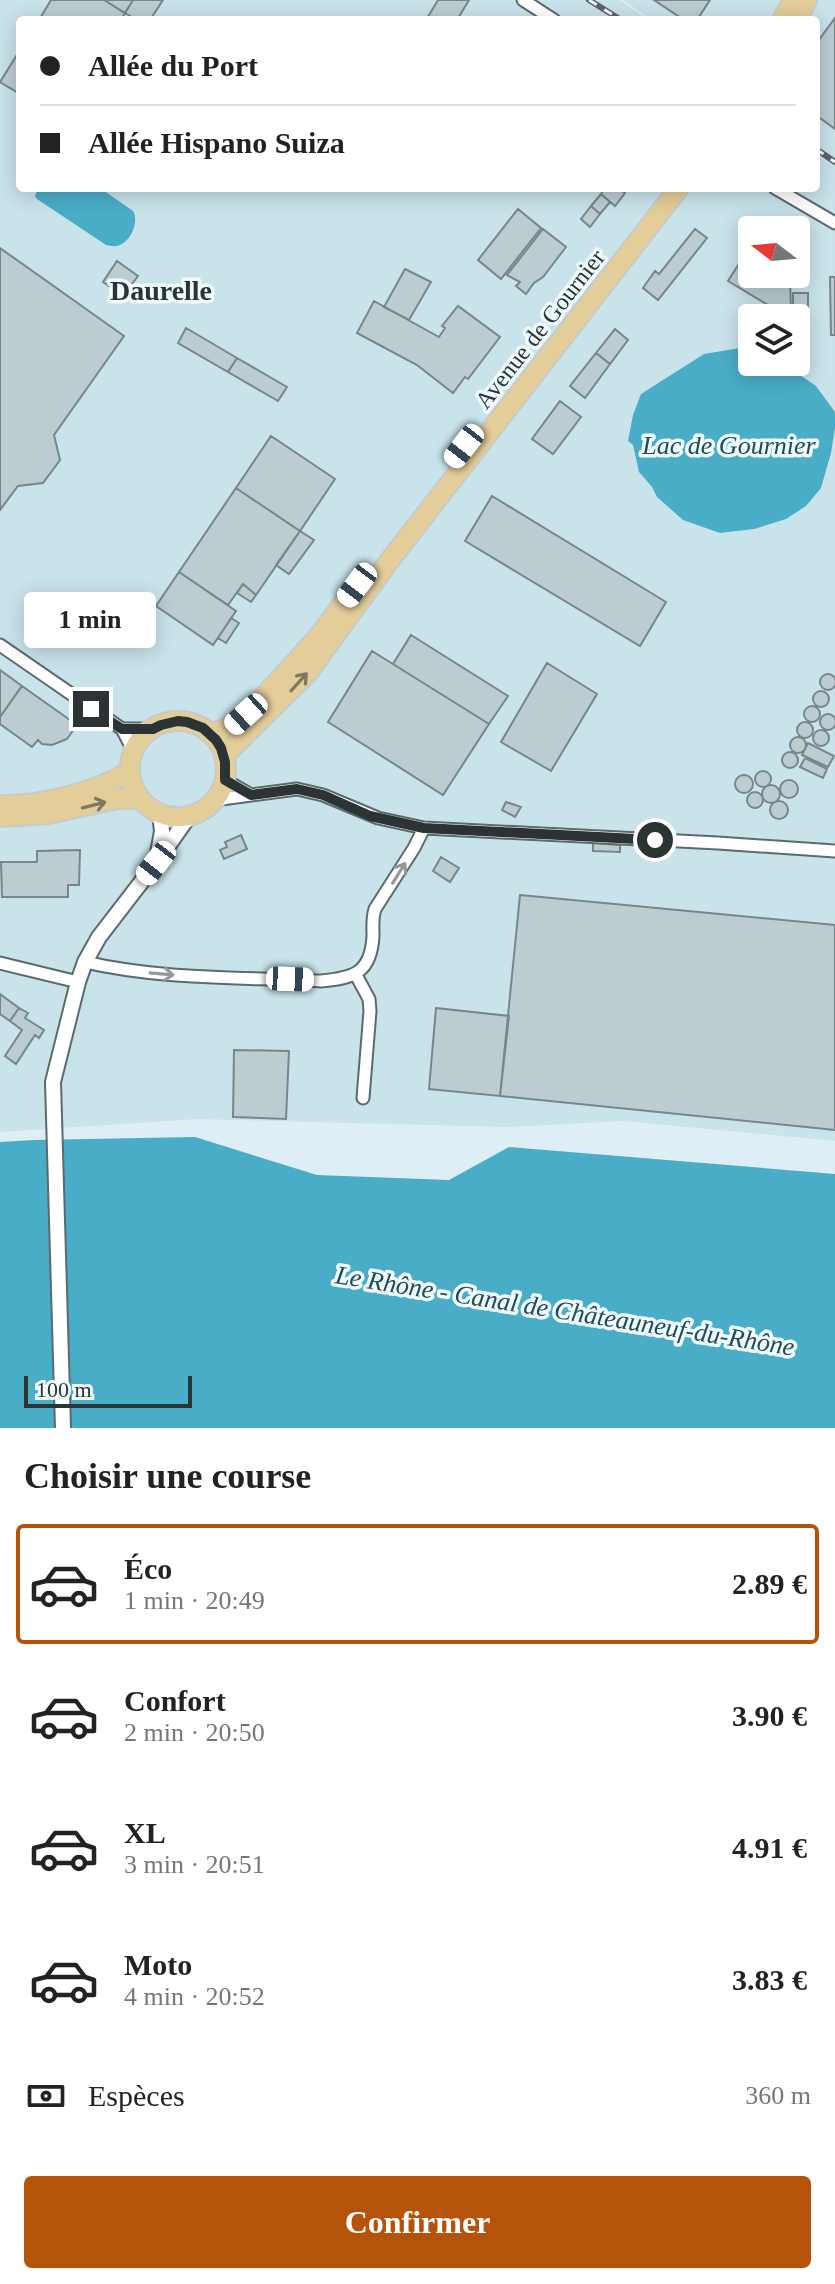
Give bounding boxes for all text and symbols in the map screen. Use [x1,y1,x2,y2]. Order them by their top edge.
text: Allée du Port [88,49,258,82]
text: Allée Hispano Suiza [88,126,345,159]
north arrow [738,216,810,288]
map controls [738,216,810,376]
street label: Avenue de Gournier [470,244,610,414]
district label: Daurelle [110,275,212,306]
button: layers [738,304,810,376]
car [440,420,488,472]
water label: Lac de Gournier [641,431,817,460]
car [333,559,381,611]
callout: 1 min [25,593,157,649]
text: 1 min [59,605,121,634]
one-way arrow [290,672,308,692]
car [220,689,272,739]
route end [73,691,109,727]
one-way arrow [80,797,106,812]
route start [637,822,673,858]
car [132,837,180,889]
one-way arrow [391,862,407,885]
car [266,966,314,992]
one-way arrow [148,967,175,982]
water label: Le Rhône - Canal de Châteauneuf-du-Rhône [332,1260,797,1362]
scale bar [24,1372,192,1408]
text: 100 m [36,1377,92,1402]
text: Choisir une course [24,1456,311,1496]
icon: car [28,1548,100,1620]
text: Éco [124,1552,172,1585]
text: 2.89 € [732,1567,807,1600]
text: 1 min · 20:49 [124,1586,265,1615]
icon: car [28,1680,100,1752]
text: Confort [124,1684,226,1717]
text: 3.90 € [732,1699,807,1732]
text: 2 min · 20:50 [124,1718,265,1747]
icon: car [28,1812,100,1884]
text: XL [124,1816,166,1849]
text: 4.91 € [732,1831,807,1864]
text: 3 min · 20:51 [124,1850,265,1879]
icon: car [28,1944,100,2016]
text: Moto [124,1948,192,1981]
text: 3.83 € [732,1963,807,1996]
text: 4 min · 20:52 [124,1982,265,2011]
icon: cash [24,2074,68,2118]
text: Espèces [88,2079,185,2112]
text: 360 m [745,2081,811,2110]
button: Confirmer [24,2176,811,2268]

